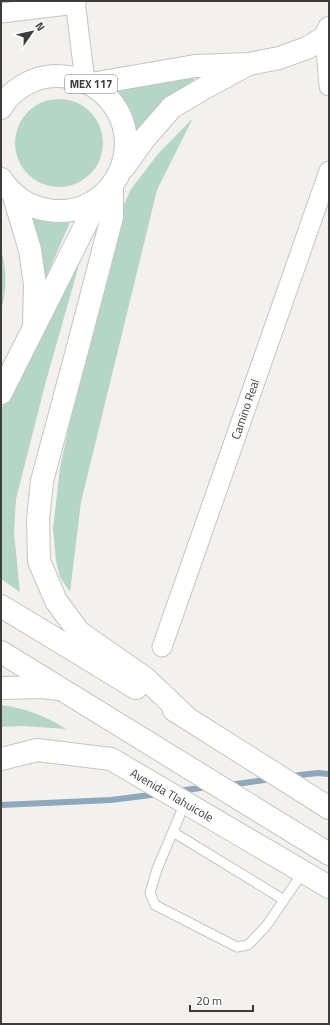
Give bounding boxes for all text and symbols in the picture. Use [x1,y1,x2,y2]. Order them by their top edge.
north arrow [12,12,52,52]
text: N [32,19,49,34]
road number: MEX 117 [65,75,117,93]
street label: Camino Real [226,376,264,442]
street label: Avenida Tlahuicole [127,763,217,827]
scale bar [190,987,253,1013]
text: 20 m [196,991,222,1010]

